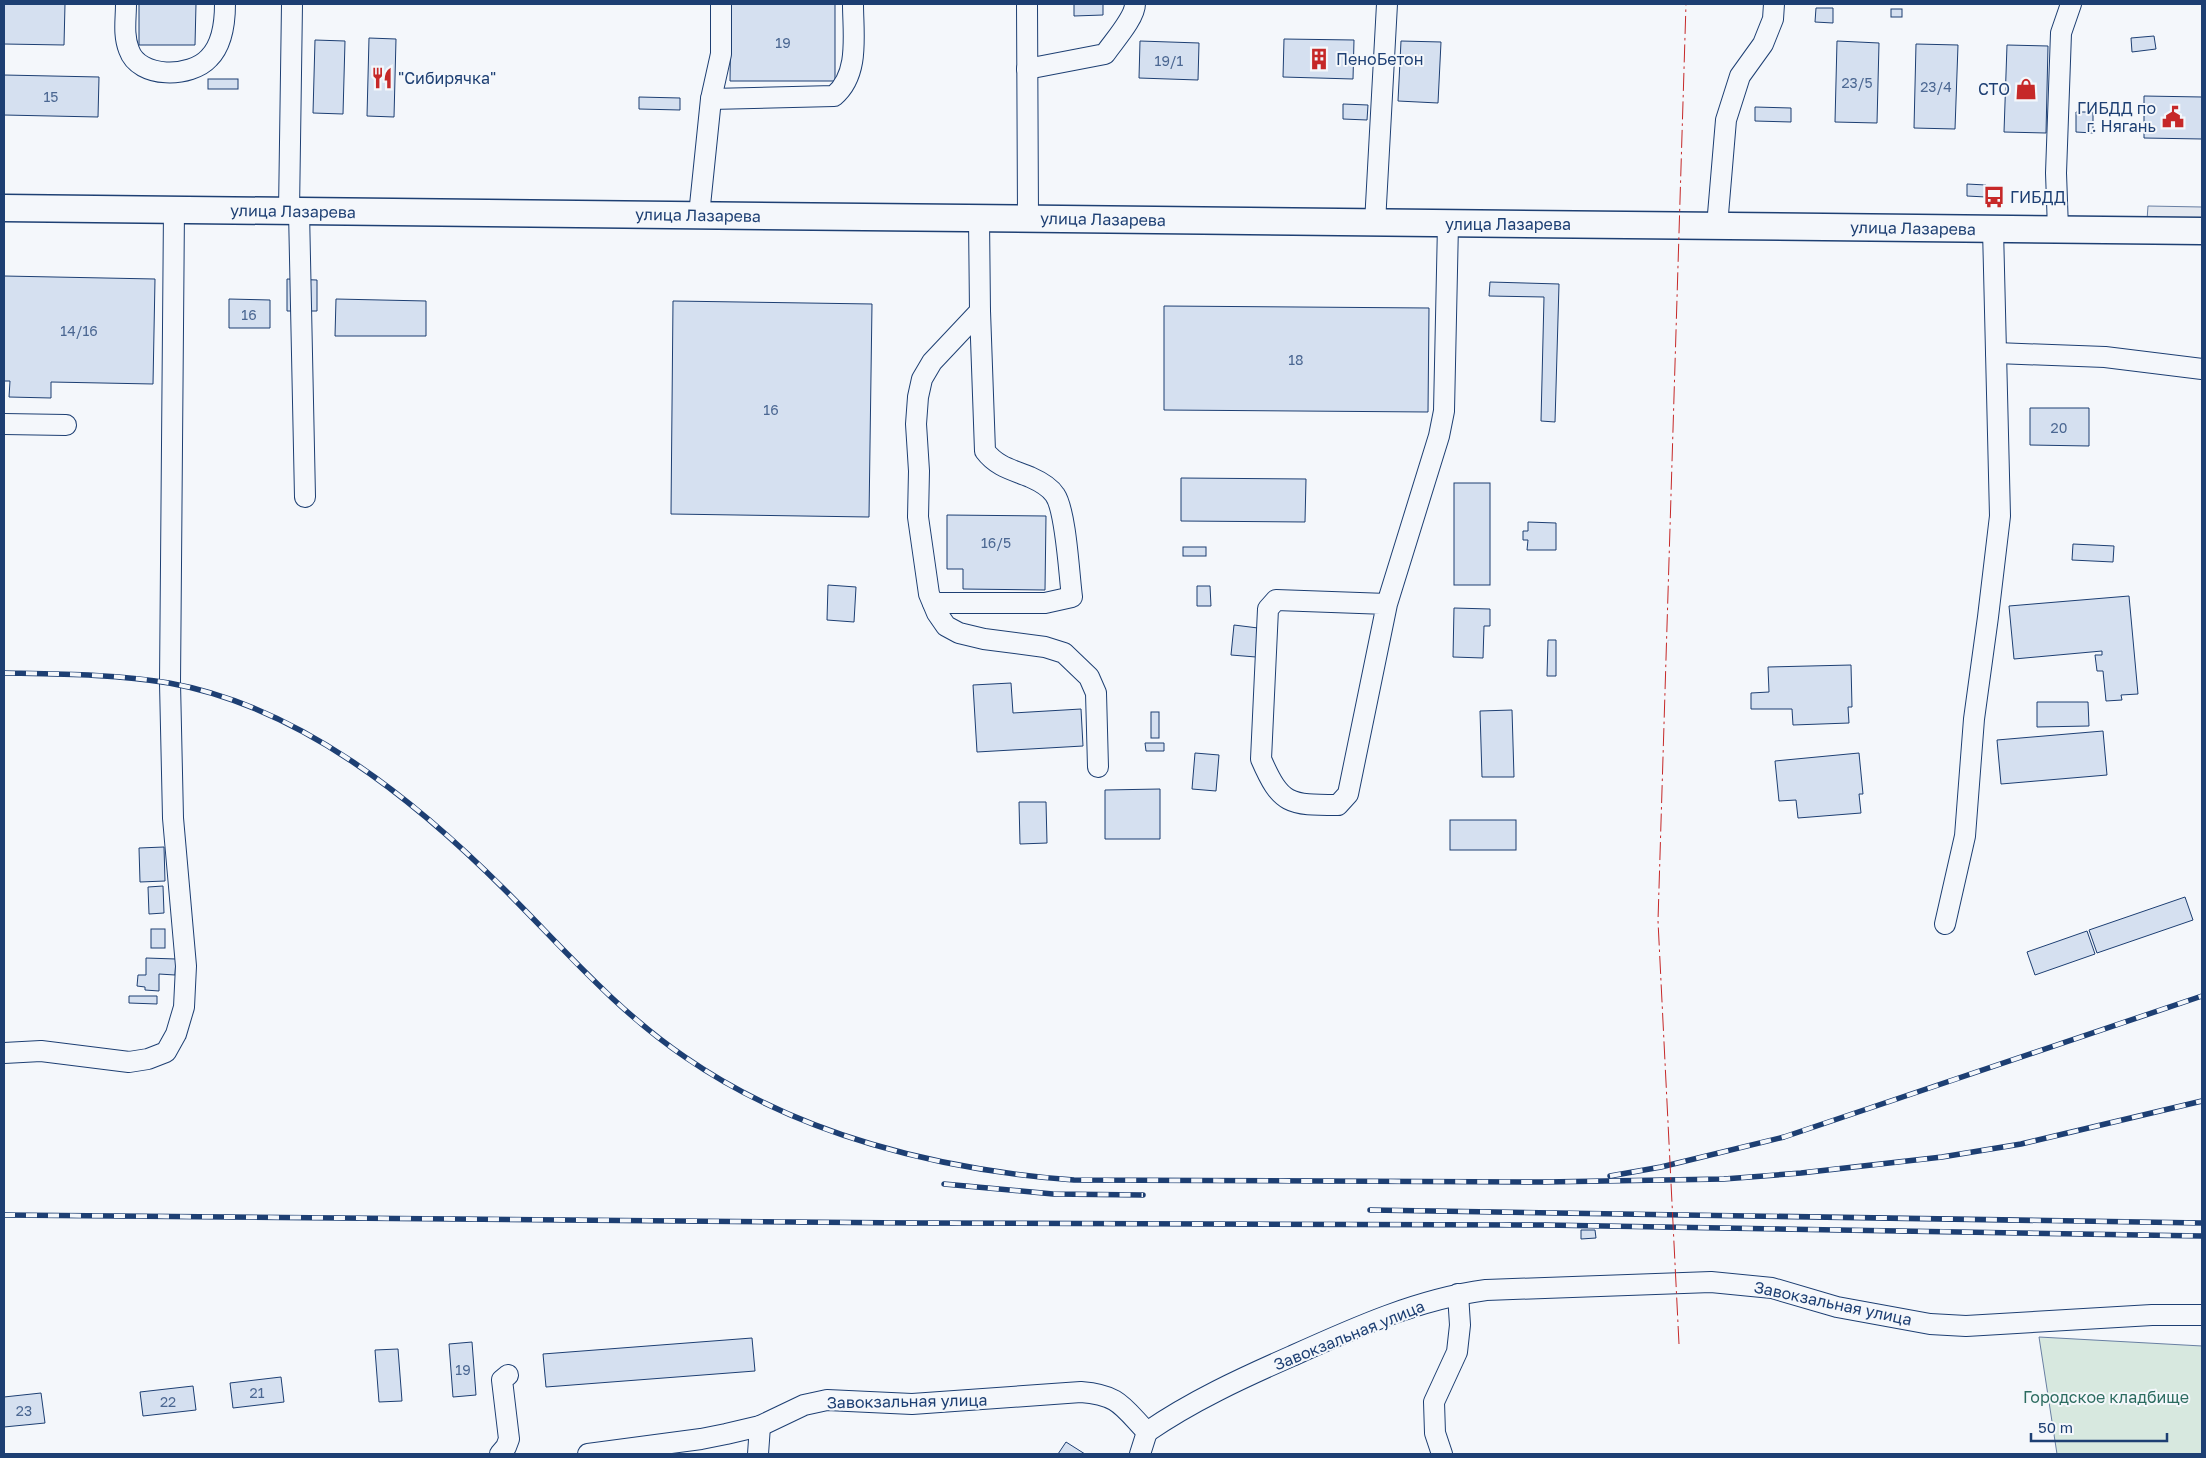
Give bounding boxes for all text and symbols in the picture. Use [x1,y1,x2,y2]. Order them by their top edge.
house number: 19 [775,34,791,51]
building icon: ПеноБетон [1306,46,1332,72]
place label: ПеноБетон [1336,49,1423,69]
house number: 19/1 [1155,52,1184,69]
restaurant icon: "Сибирячка" [369,65,395,91]
place label: "Сибирячка" [398,68,496,88]
house number: 23/5 [1841,74,1873,91]
shop icon: СТО [2013,76,2039,102]
house number: 23/4 [1920,78,1952,95]
place label: СТО [1978,79,2010,99]
house number: 15 [44,88,58,105]
place label: ГИБДД по г. Нягань [2077,98,2156,136]
public building icon: ГИБДД по г. Нягань [2160,104,2186,130]
bus stop icon: ГИБДД [1981,184,2007,210]
place label: ГИБДД [2010,187,2066,207]
street label: улица Лазарева [230,200,356,222]
street label: улица Лазарева [635,204,761,226]
street label: улица Лазарева [1040,208,1166,230]
street label: улица Лазарева [1445,214,1571,234]
street label: улица Лазарева [1850,217,1976,239]
house number: 16 [241,306,257,323]
house number: 14/16 [60,322,98,339]
house number: 18 [1288,351,1304,368]
house number: 16 [763,401,779,418]
house number: 20 [2051,419,2067,436]
house number: 16/5 [981,534,1011,551]
street label: Завокзальная улица [1752,1276,1914,1330]
street label: Завокзальная улица [1271,1296,1427,1374]
house number: 19 [455,1361,471,1378]
house number: 21 [250,1384,265,1401]
park label: Городское кладбище [2023,1387,2189,1407]
street label: Завокзальная улица [826,1390,988,1412]
house number: 22 [160,1393,176,1410]
house number: 23 [16,1402,32,1419]
scale bar [2031,1410,2167,1442]
text: 50 m [2038,1418,2073,1436]

